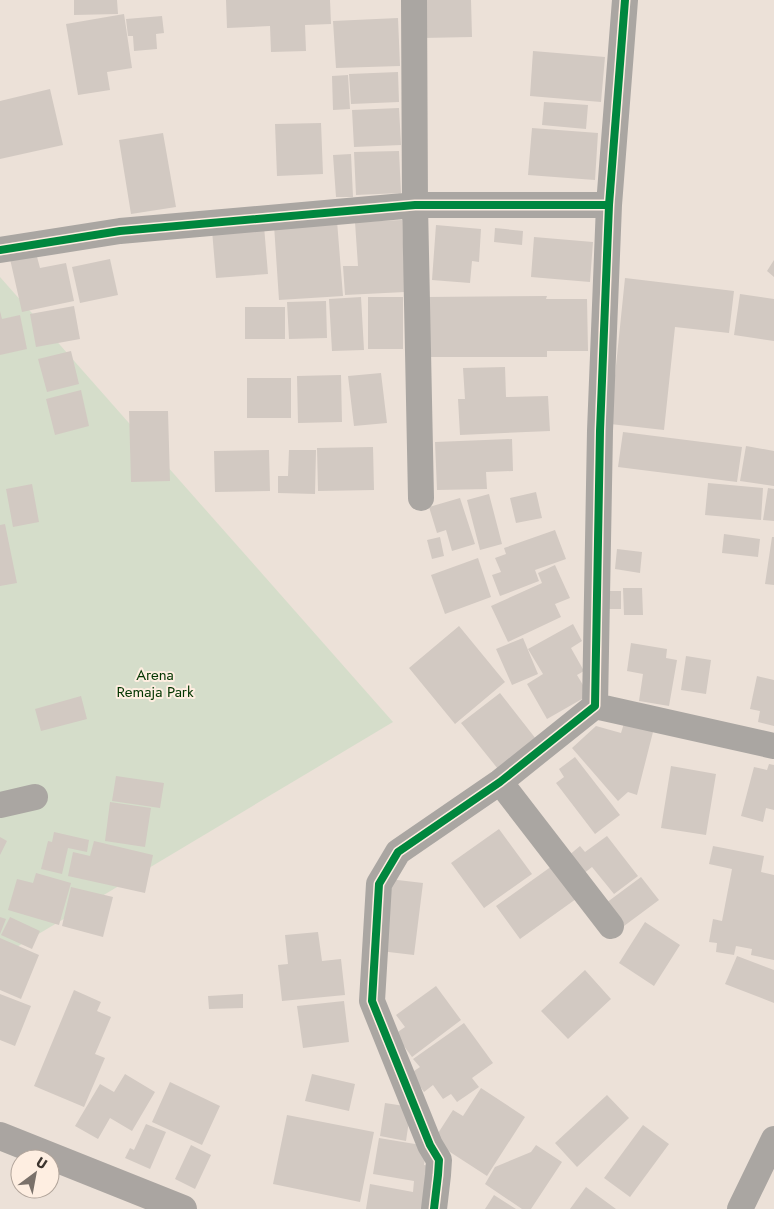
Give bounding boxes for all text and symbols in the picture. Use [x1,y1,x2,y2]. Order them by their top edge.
park label: Arena Remaja Park [116,664,194,703]
north arrow [10,1149,60,1199]
text: U [32,1152,51,1174]

